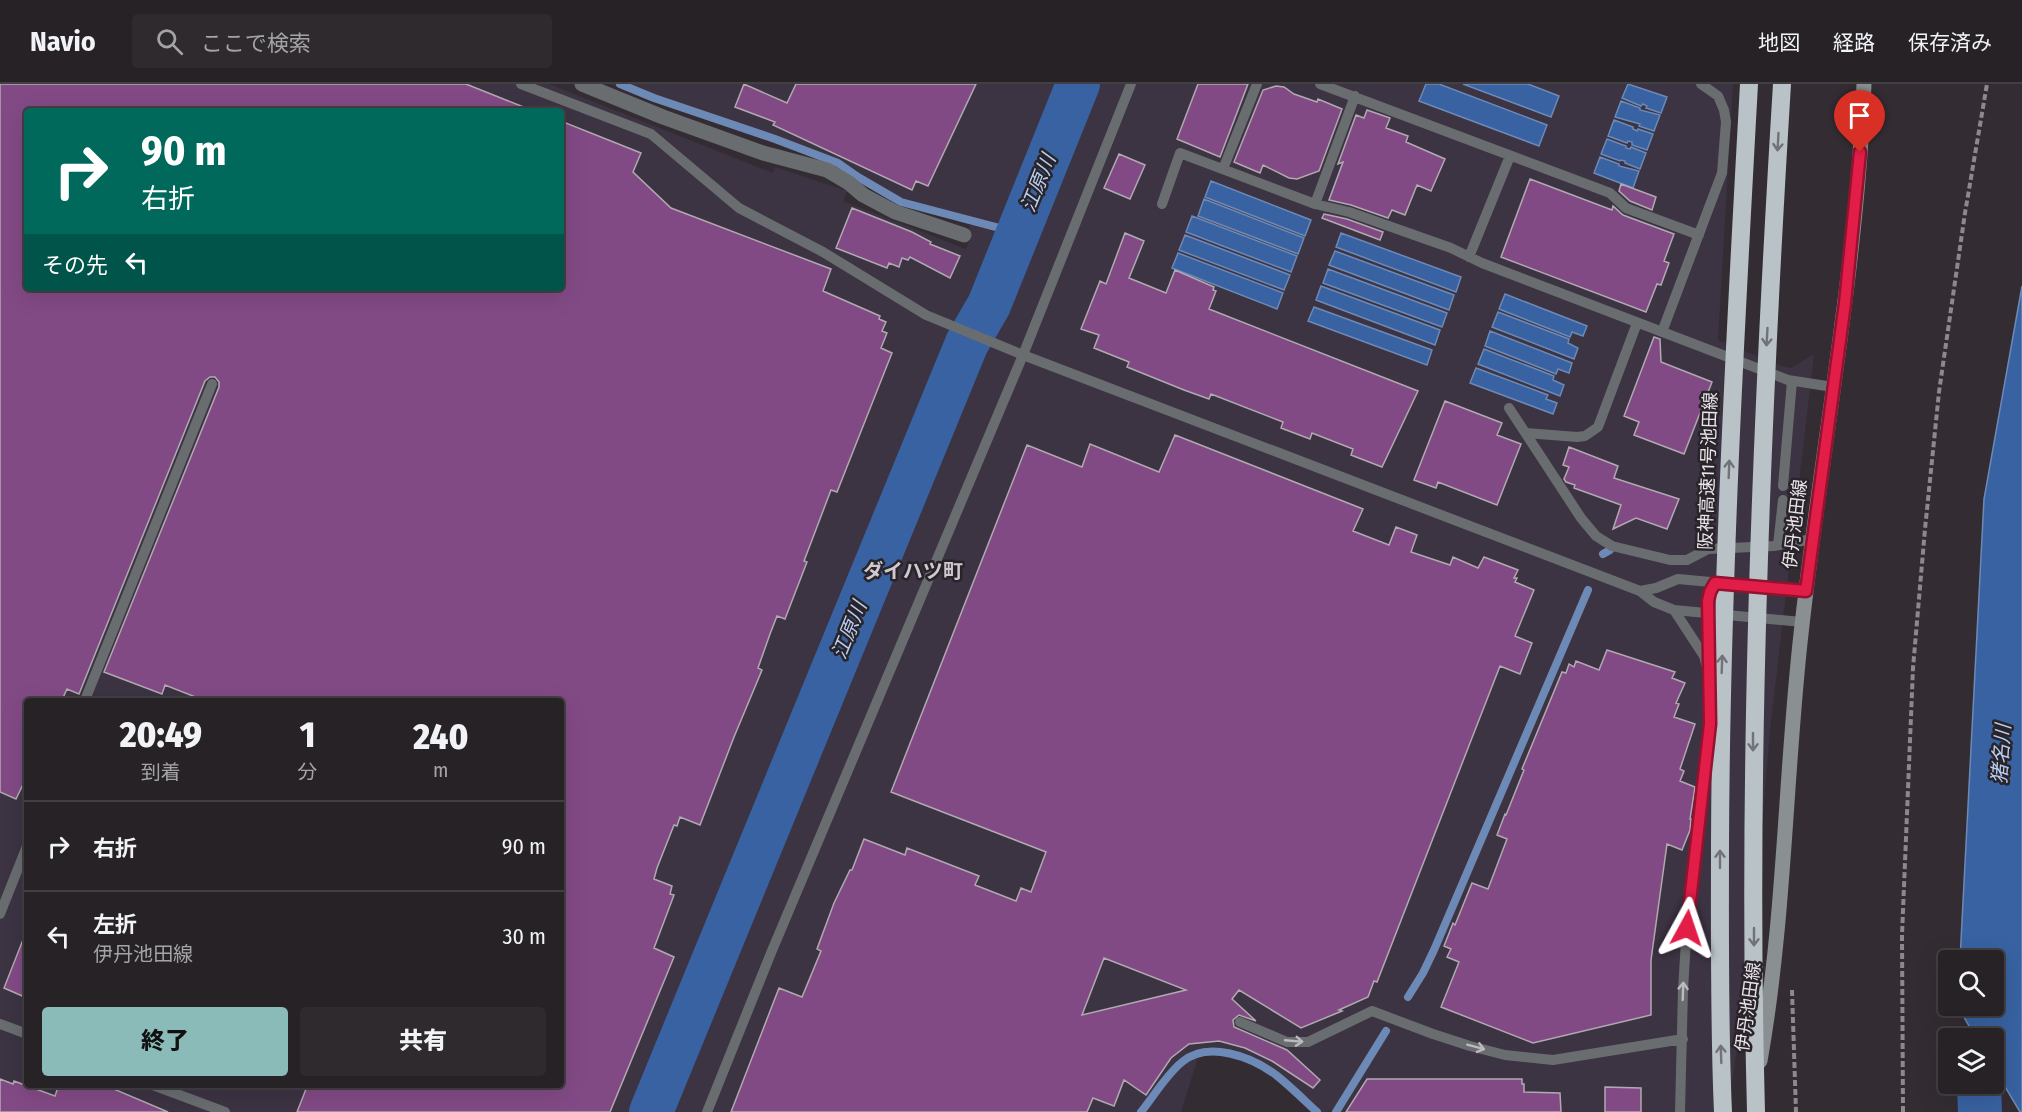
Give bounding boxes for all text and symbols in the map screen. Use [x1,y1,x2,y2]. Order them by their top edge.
search box [132,14,552,68]
text: Navio [30,25,96,58]
icon: search [153,25,186,58]
text: ここで検索 [201,30,311,57]
text: 地図 [1758,30,1800,56]
text: 経路 [1833,30,1875,56]
text: 保存済み [1908,30,1992,56]
pin [1834,90,1885,152]
icon: arrive [1843,99,1876,132]
text: 90 m [141,126,226,176]
icon: right [42,132,120,210]
one-way arrow [1773,132,1784,152]
water label: 江原川 [1016,149,1061,215]
text: 右折 [141,183,195,215]
icon: left [120,246,153,279]
text: その先 [42,252,108,279]
one-way arrow [1761,327,1772,347]
street label: 阪神高速11号池田線 [1694,392,1722,550]
one-way arrow [1724,459,1735,479]
street label: 伊丹池田線 [1779,478,1811,570]
district label: ダイハツ町 [863,559,963,583]
water label: 江原川 [827,596,872,662]
one-way arrow [1717,654,1728,674]
text: 20:49 [120,713,202,757]
text: 1 [300,713,315,757]
text: 240 [413,715,468,759]
water label: 猪名川 [1987,721,2015,785]
one-way arrow [1747,731,1759,751]
text: m [433,758,449,782]
text: 到着 [141,760,181,784]
text: 分 [298,760,318,784]
icon: right [42,830,75,863]
text: 90 m [502,833,546,860]
text: 右折 [93,835,137,862]
one-way arrow [1714,849,1726,869]
position arrow [1655,896,1719,960]
text: 左折 [93,911,137,938]
icon: left [42,920,75,953]
text: 30 m [503,923,546,950]
one-way arrow [1748,926,1759,946]
text: 伊丹池田線 [93,942,193,966]
map controls [1938,950,2004,1094]
button: search [1938,950,2004,1016]
street label: 伊丹池田線 [1731,961,1765,1053]
one-way arrow [1677,981,1689,1001]
button: 終了 [42,1007,288,1076]
button: 共有 [300,1007,546,1076]
button: layers [1938,1028,2004,1094]
one-way arrow [1284,1036,1304,1047]
one-way arrow [1466,1042,1485,1054]
one-way arrow [1715,1044,1726,1064]

